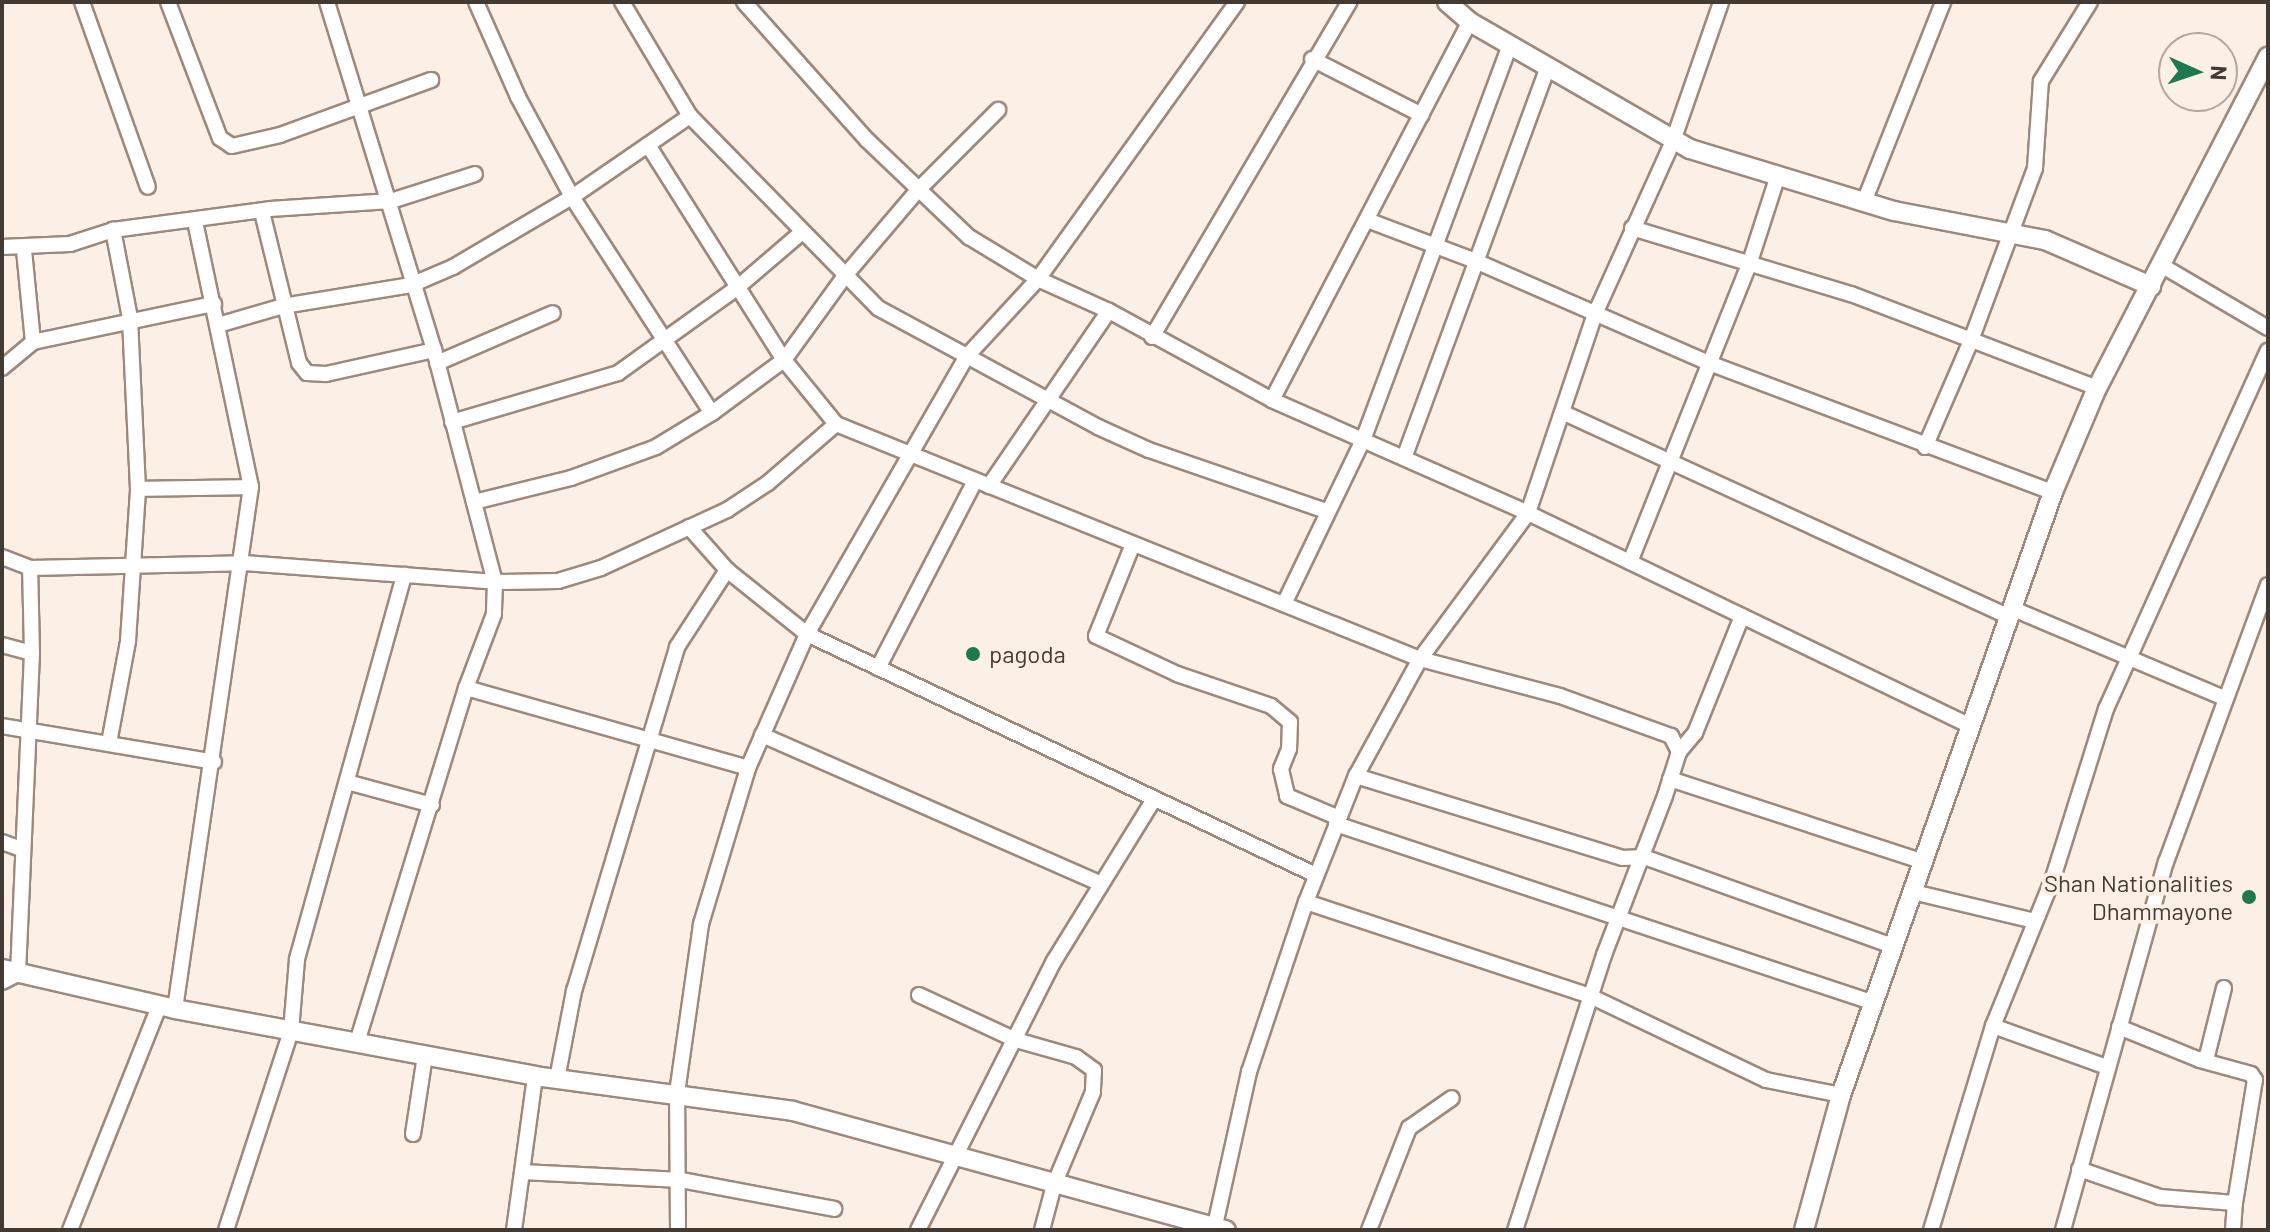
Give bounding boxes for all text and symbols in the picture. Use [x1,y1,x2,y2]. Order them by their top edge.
north arrow [2158,32,2238,112]
text: N [2207,65,2233,81]
place label: pagoda [989,640,1066,668]
marker: pagoda [964,645,982,663]
place label: Shan Nationalities Dhammayone [2044,869,2233,925]
marker: Shan Nationalities Dhammayone [2240,888,2258,906]

